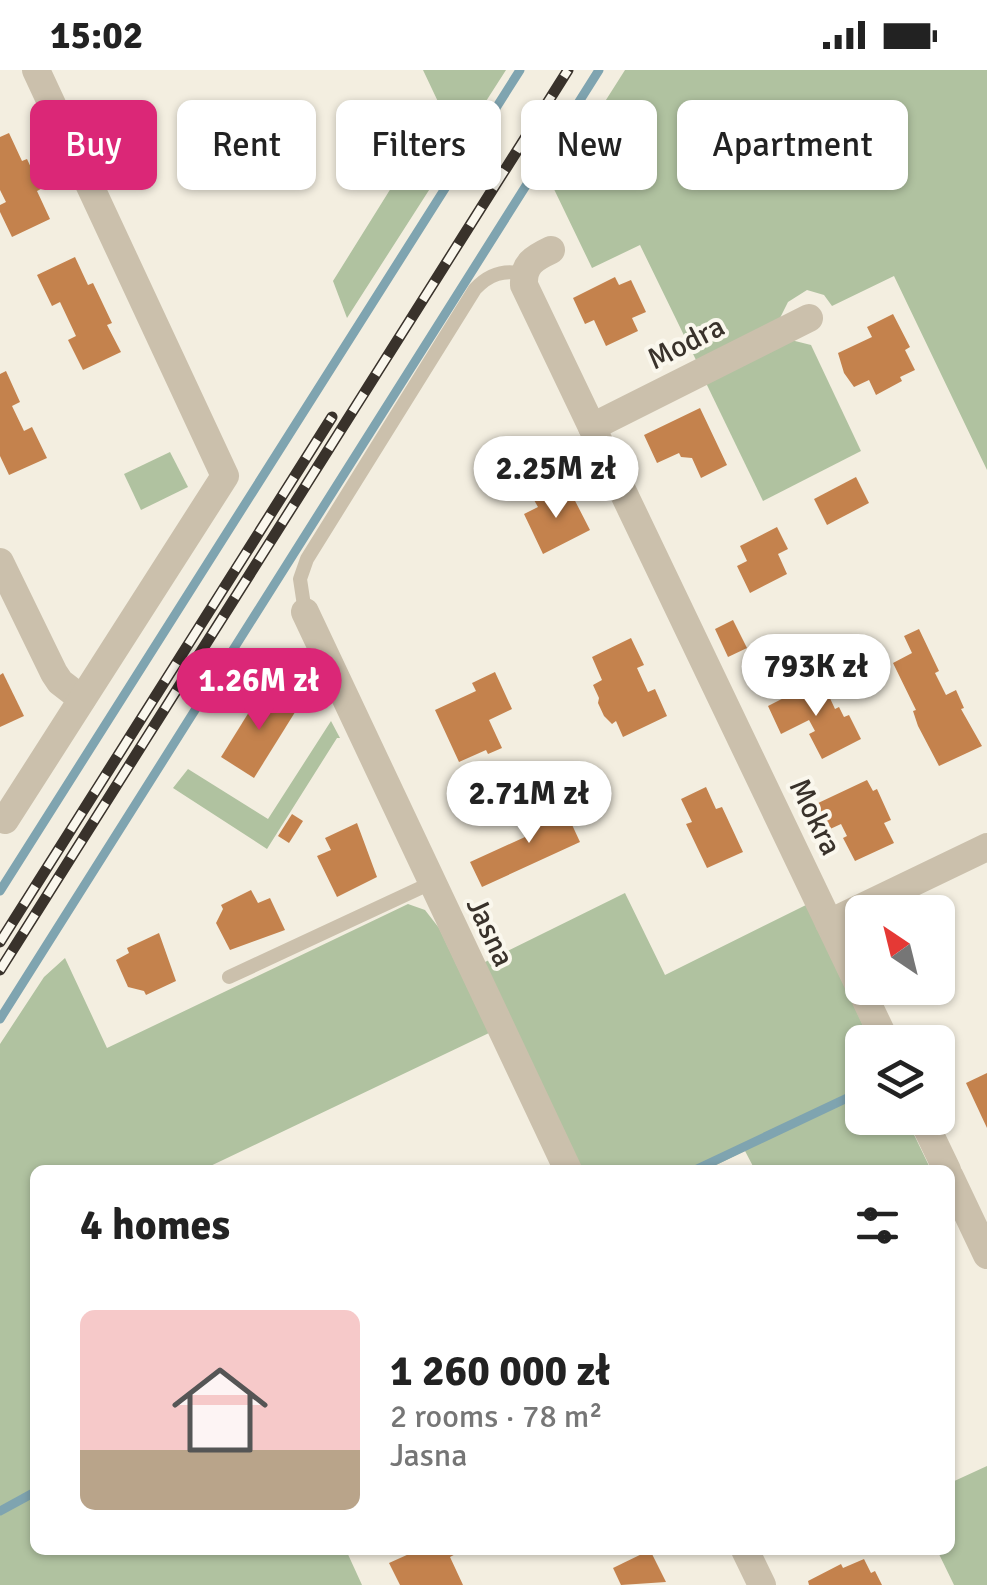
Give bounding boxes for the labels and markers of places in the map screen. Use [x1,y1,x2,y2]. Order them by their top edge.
pin: 2.25M zł [453,436,659,521]
pin: 793K zł [724,634,908,719]
pin: 1.26M zł [156,648,362,733]
pin: 2.71M zł [426,761,632,846]

